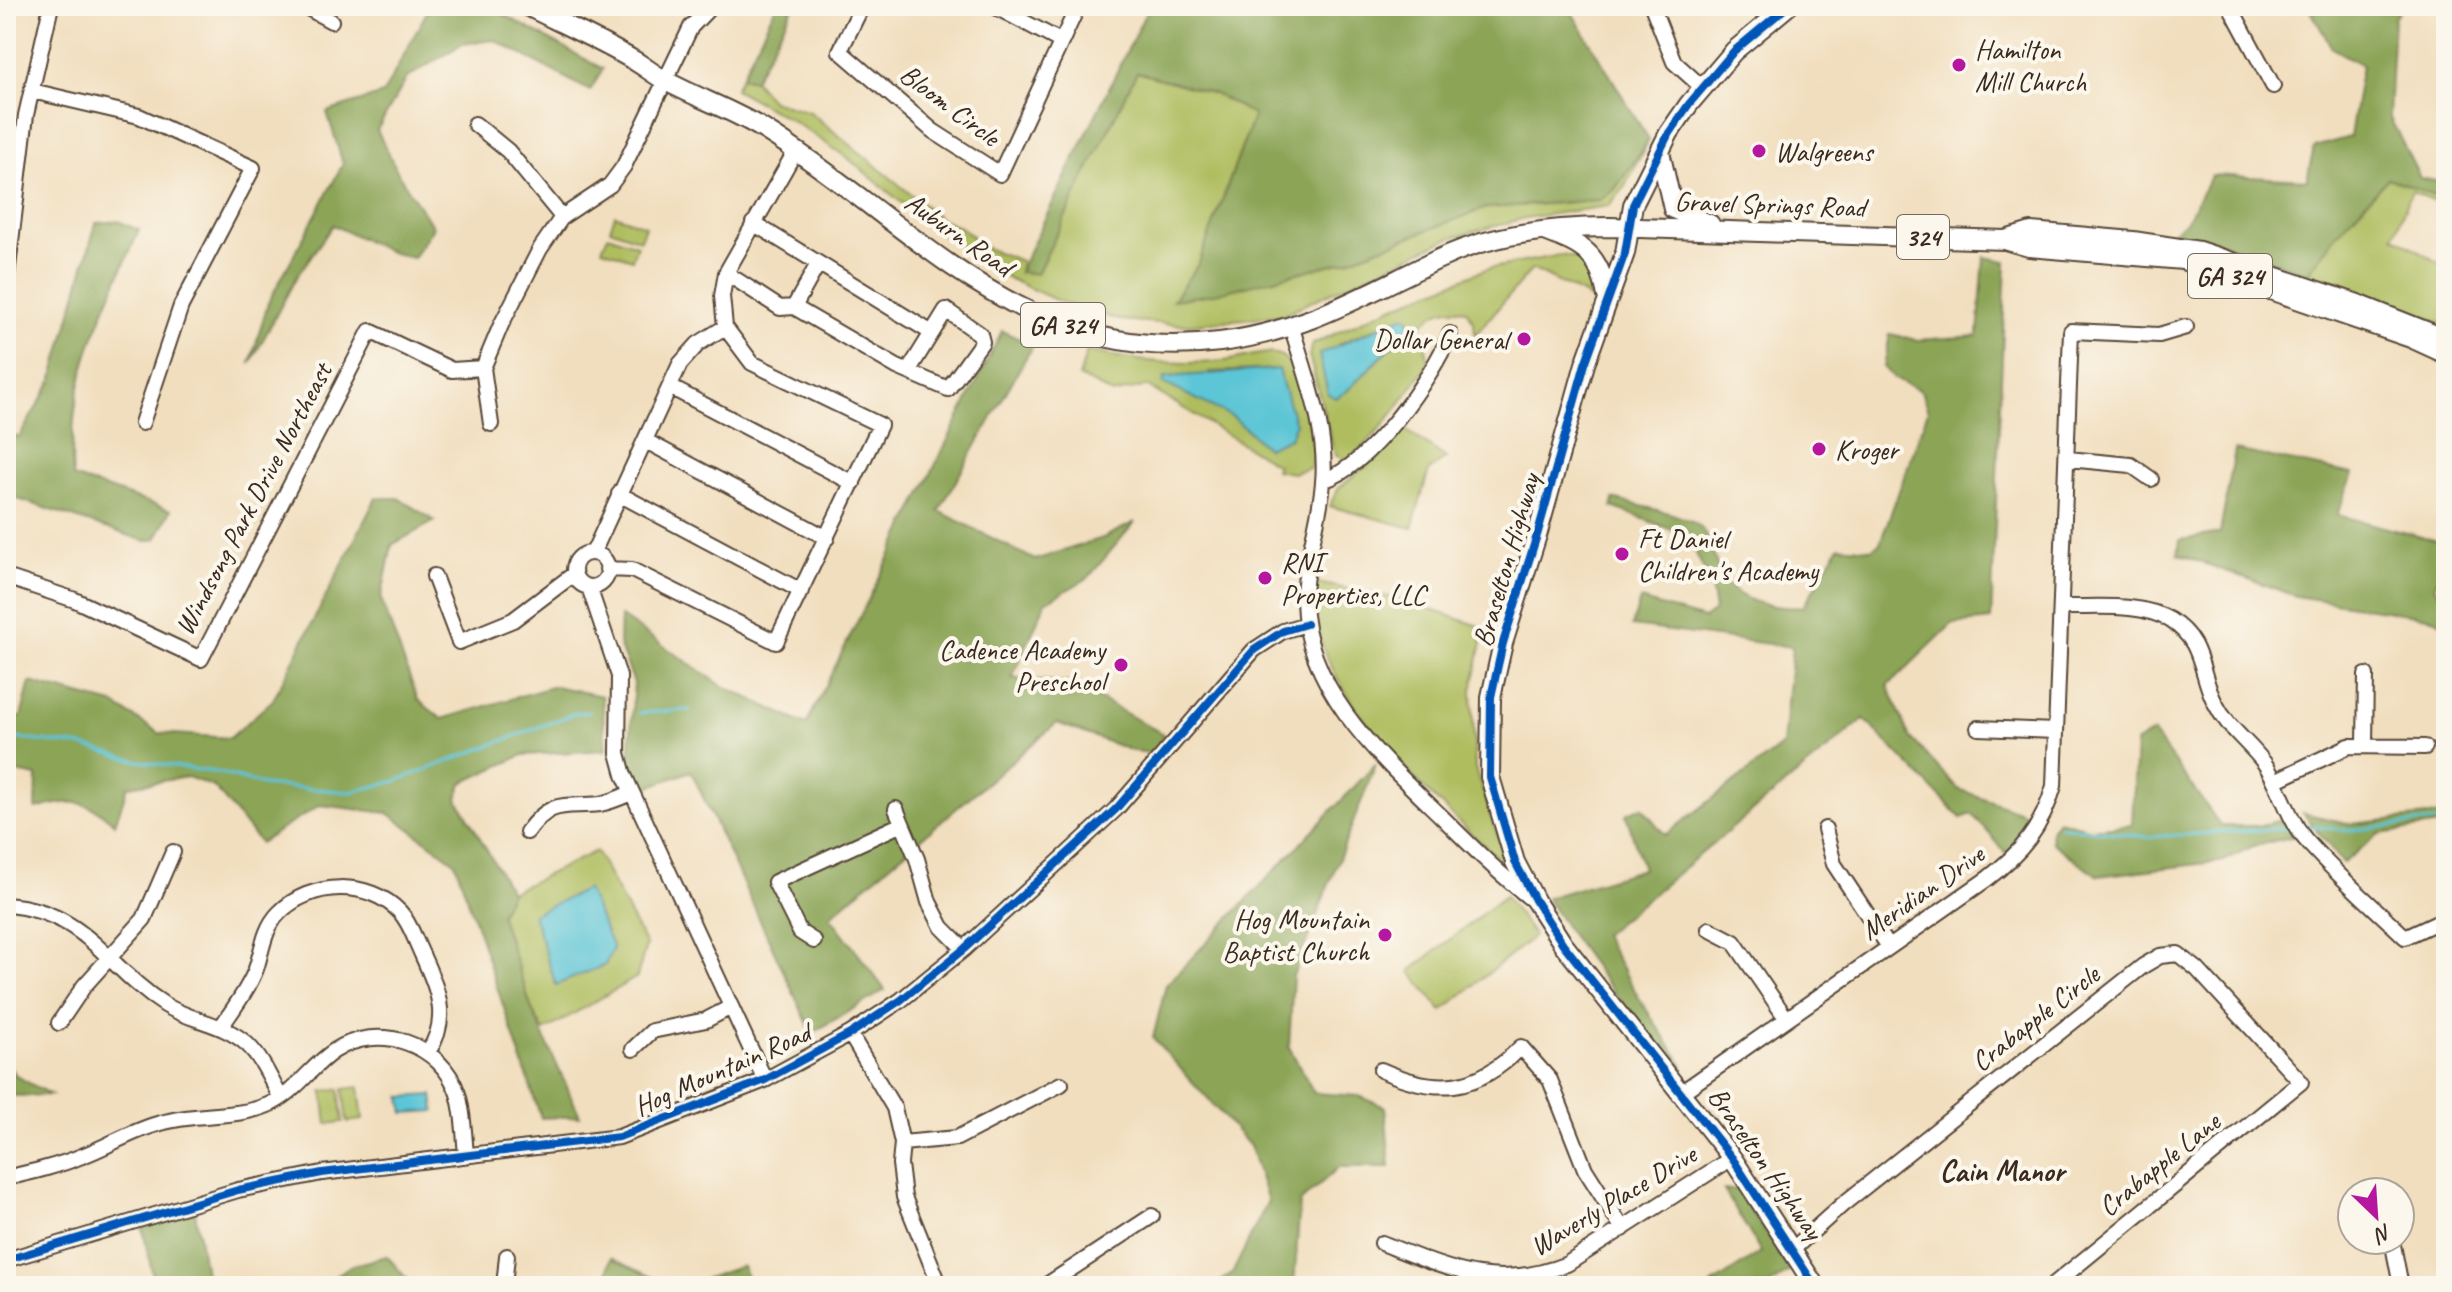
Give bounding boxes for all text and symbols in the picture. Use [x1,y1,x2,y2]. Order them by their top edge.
place label: Hamilton Mill Church [1975,32,2086,99]
street label: Bloom Circle [893,56,1008,155]
marker: Hamilton Mill Church [1950,56,1968,74]
place label: Walgreens [1775,134,1875,169]
marker: Walgreens [1750,142,1768,160]
street label: Gravel Springs Road [1674,183,1870,225]
street label: Auburn Road [898,184,1023,286]
road number: 324 [1897,215,1949,259]
road number: GA 324 [2188,254,2272,298]
road number: GA 324 [1021,303,1105,347]
place label: Dollar General [1374,322,1513,357]
marker: Dollar General [1515,330,1533,348]
street label: Windsong Park Drive Northeast [167,355,341,641]
place label: Kroger [1835,432,1900,467]
marker: Kroger [1810,440,1828,458]
street label: Braselton Highway [1465,467,1548,650]
place label: Ft Daniel Children's Academy [1638,521,1820,588]
place label: RNI Properties, LLC [1281,545,1429,612]
marker: Ft Daniel Children's Academy [1613,545,1631,563]
marker: RNI Properties, LLC [1256,569,1274,587]
place label: Cadence Academy Preschool [939,632,1110,699]
marker: Cadence Academy Preschool [1112,656,1130,674]
street label: Meridian Drive [1854,836,1992,947]
place label: Hog Mountain Baptist Church [1223,902,1370,969]
marker: Hog Mountain Baptist Church [1376,926,1394,944]
street label: Crabapple Circle [1964,956,2108,1079]
street label: Hog Mountain Road [628,1013,819,1123]
street label: Braselton Highway [1701,1080,1833,1248]
street label: Crabapple Lane [2091,1103,2228,1224]
street label: Waverly Place Drive [1524,1136,1704,1263]
district label: Cain Manor [1940,1152,2067,1190]
north arrow [2336,1176,2416,1256]
text: N [2369,1218,2396,1250]

